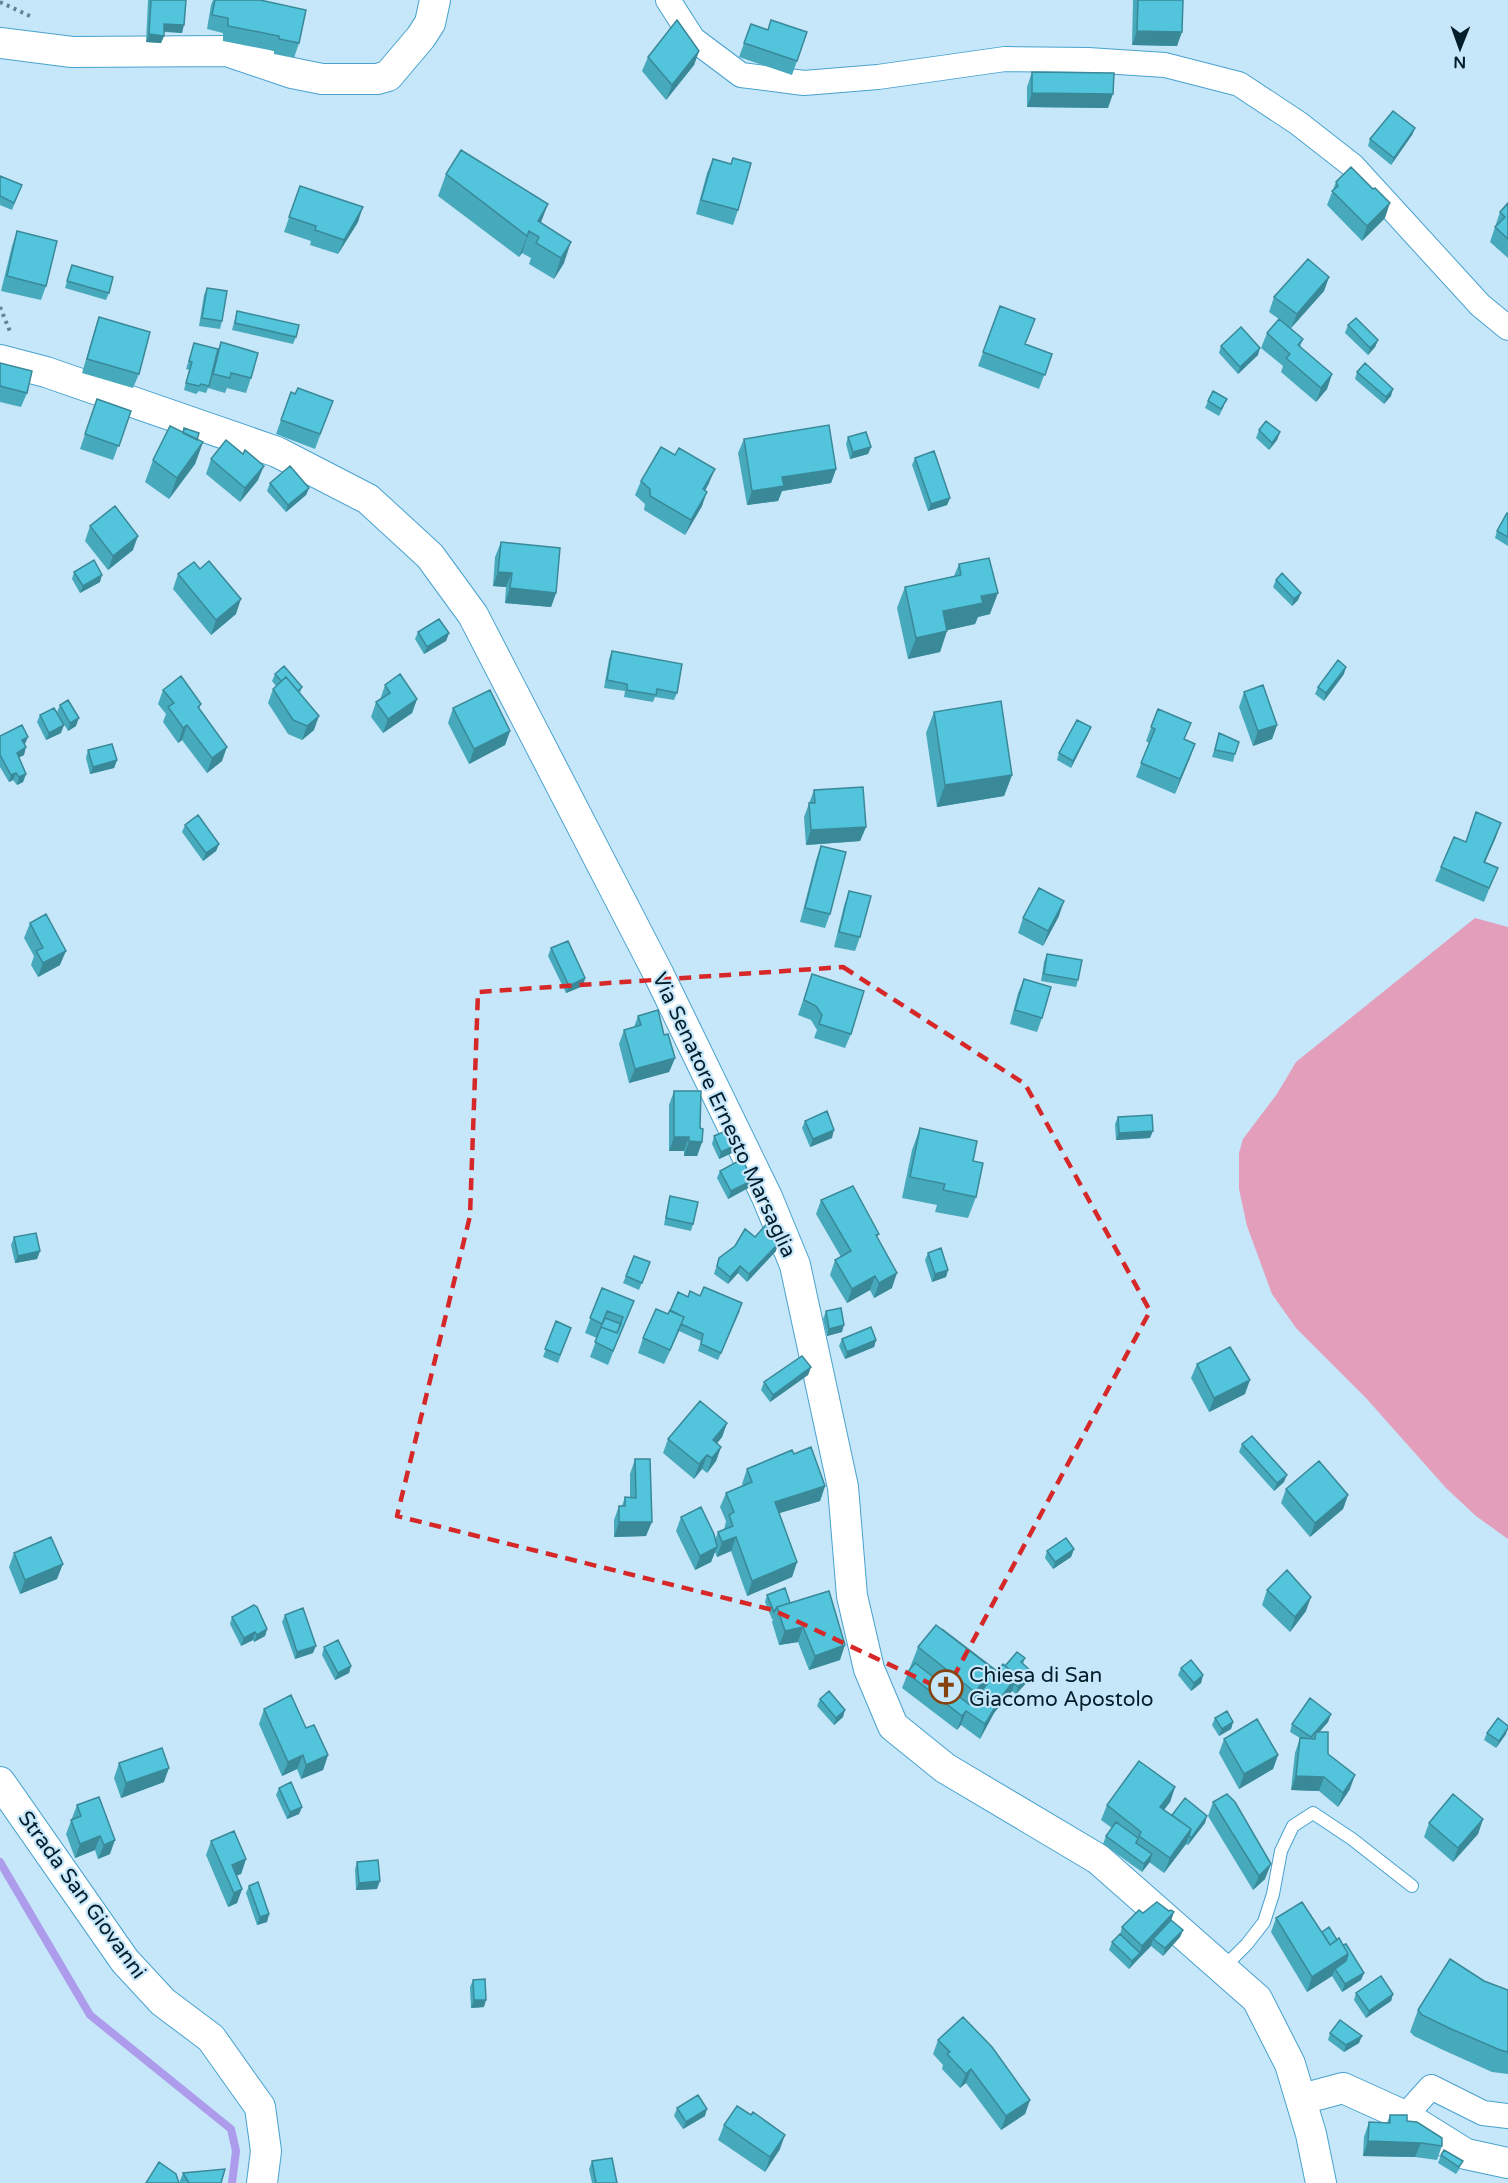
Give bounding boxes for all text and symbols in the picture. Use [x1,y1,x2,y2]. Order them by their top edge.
north arrow [1430,18,1490,78]
text: N [1453,52,1466,72]
street label: Via Senatore Ernesto Marsaglia [647,969,801,1261]
place label: Chiesa di San Giacomo Apostolo [969,1663,1154,1712]
church icon: Chiesa di San Giacomo Apostolo [928,1669,964,1705]
street label: Strada San Giovanni [13,1806,151,1984]

